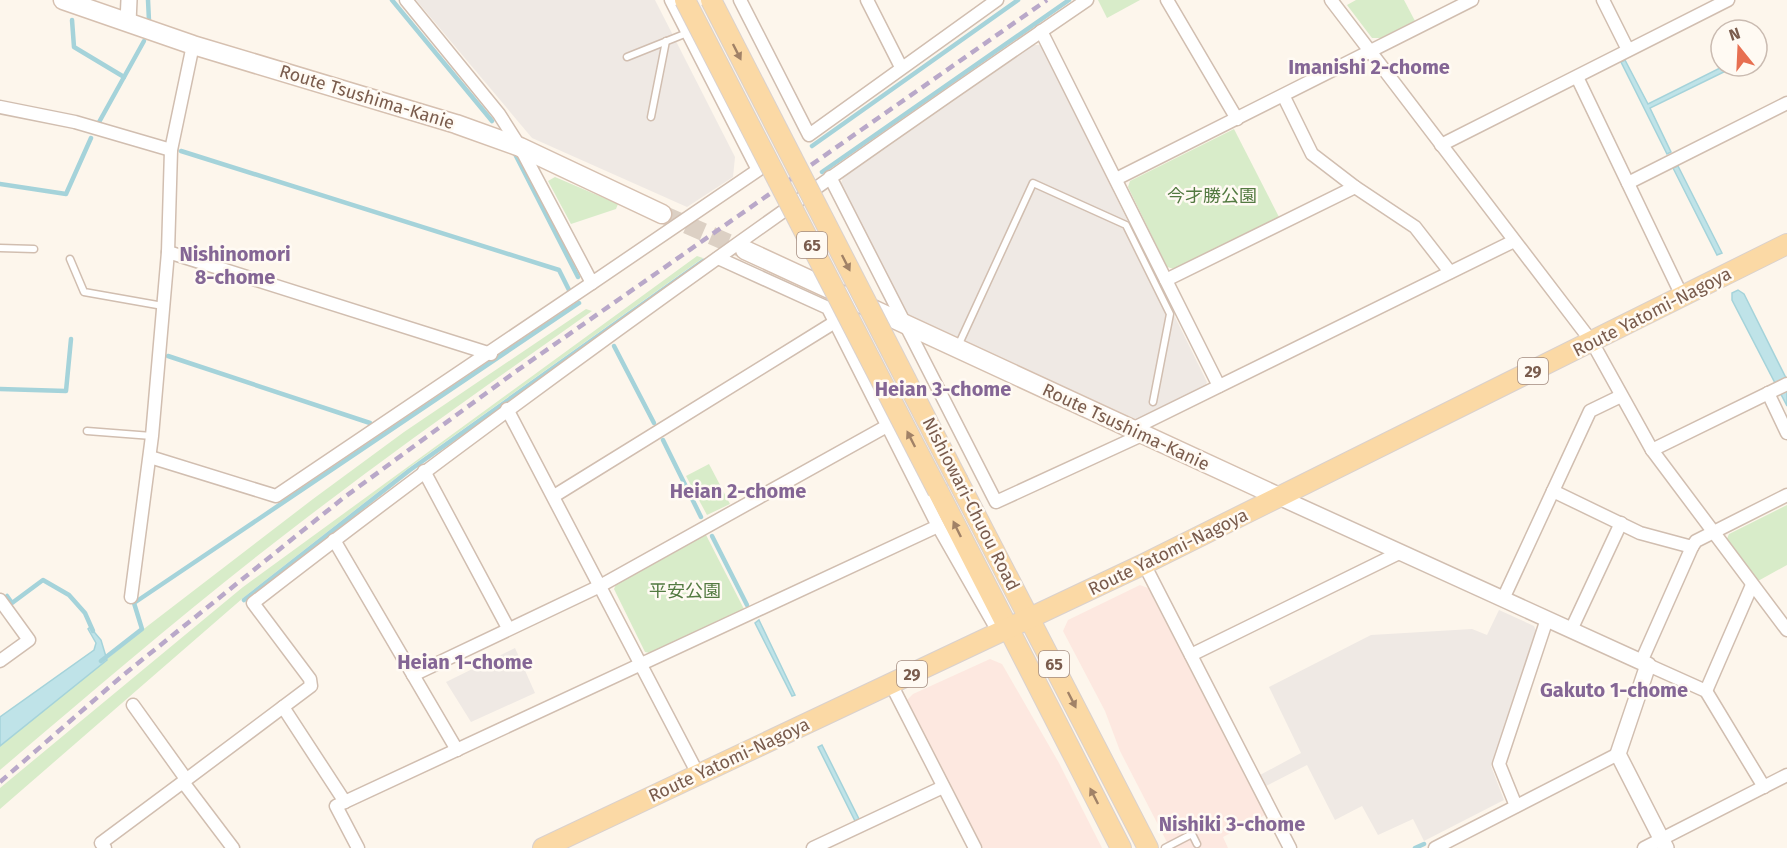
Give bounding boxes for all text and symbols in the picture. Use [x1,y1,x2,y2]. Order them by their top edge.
north arrow [1709,18,1769,78]
text: N [1727,24,1742,45]
one-way arrow [732,43,742,61]
district label: Imanishi 2-chome [1288,55,1450,79]
street label: Route Tsushima-Kanie [277,60,457,134]
park label: 今才勝公園 [1167,185,1257,207]
road number: 65 [797,232,827,258]
district label: Nishinomori 8-chome [179,242,291,289]
one-way arrow [841,254,851,271]
street label: Route Yatomi-Nagoya [1569,262,1735,362]
road number: 29 [1518,358,1548,384]
district label: Heian 3-chome [875,377,1011,401]
street label: Route Tsushima-Kanie [1039,379,1213,475]
street label: Nishiowari-Chuou Road [918,414,1024,594]
one-way arrow [906,430,916,447]
district label: Heian 2-chome [670,479,806,503]
street label: Route Yatomi-Nagoya [1085,504,1251,600]
one-way arrow [952,521,962,538]
park label: 平安公園 [649,580,721,602]
district label: Heian 1-chome [397,650,533,674]
road number: 65 [1039,651,1069,677]
road number: 29 [897,661,927,687]
district label: Gakuto 1-chome [1540,678,1688,702]
one-way arrow [1068,692,1077,709]
street label: Route Yatomi-Nagoya [645,713,813,807]
one-way arrow [1089,787,1099,804]
district label: Nishiki 3-chome [1159,812,1305,836]

